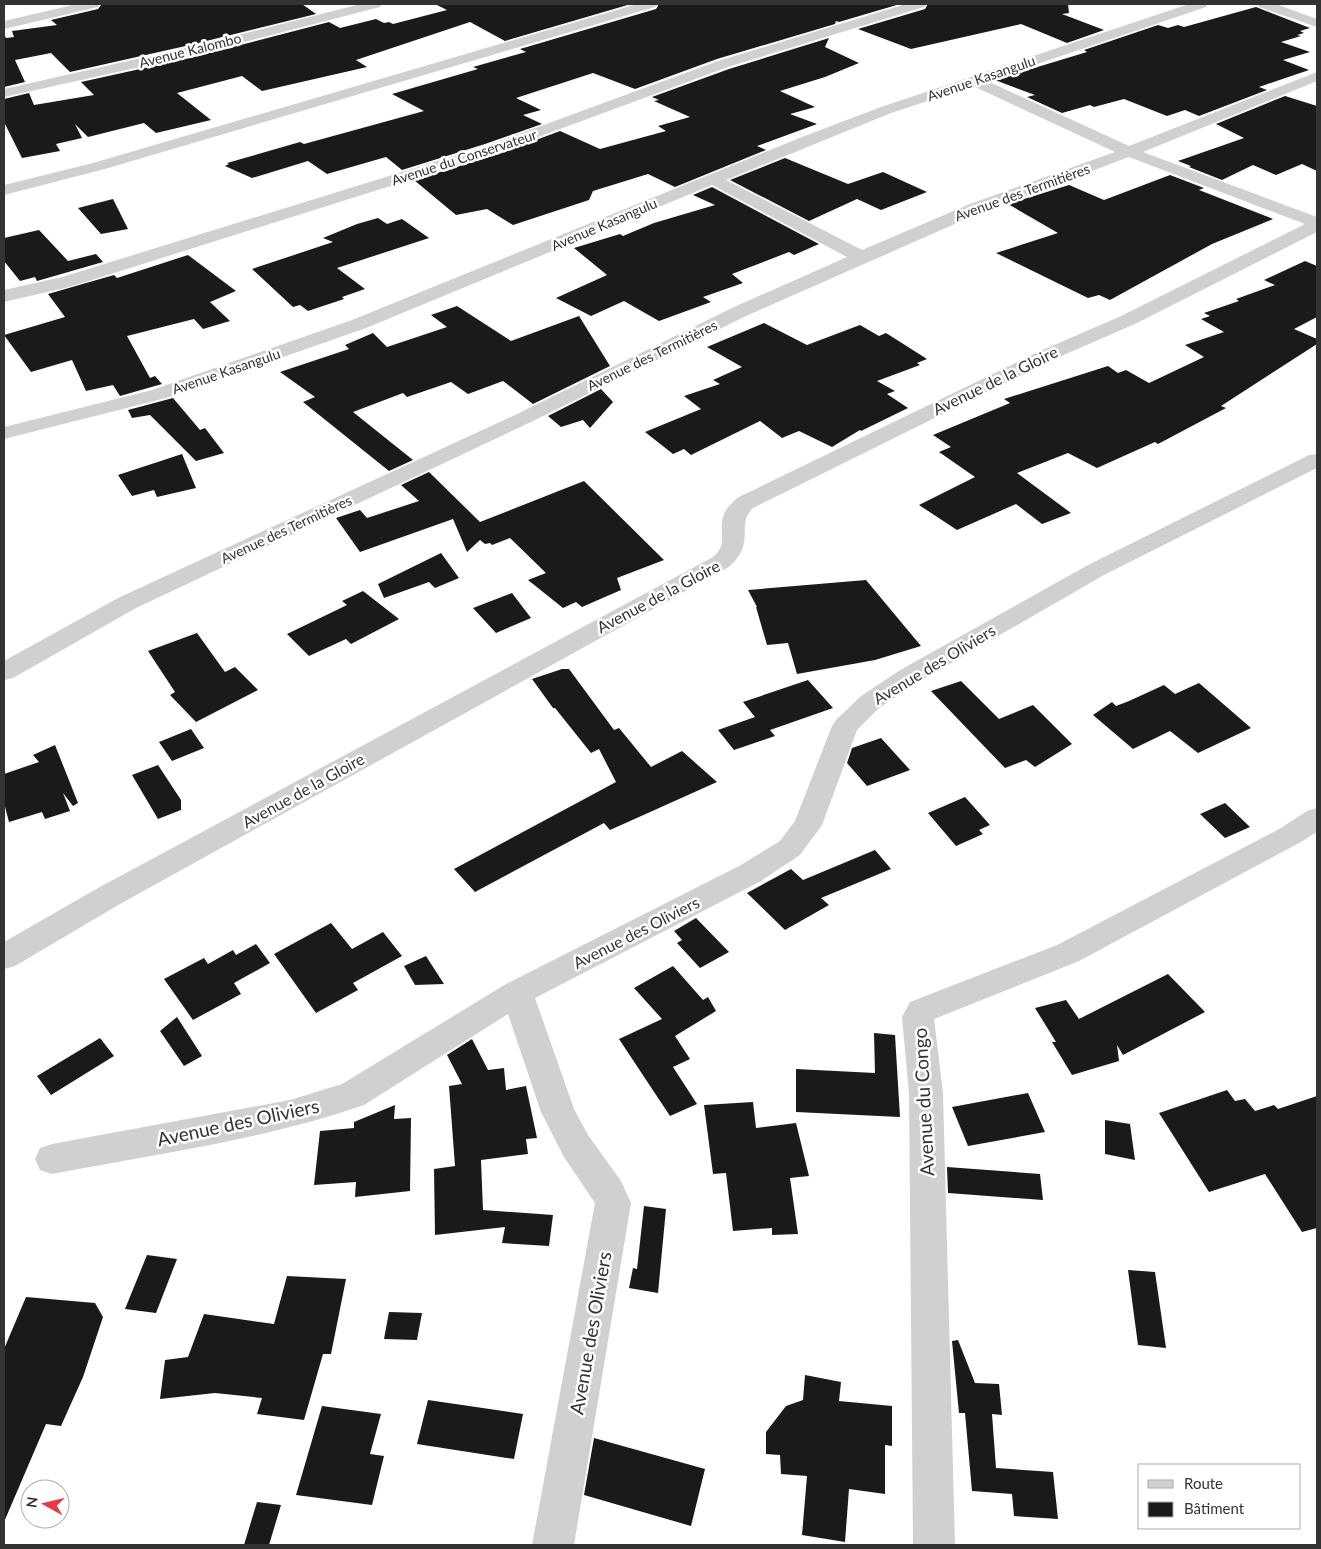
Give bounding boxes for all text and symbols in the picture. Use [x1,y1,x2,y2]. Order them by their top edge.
street label: Avenue Kalombo [137,29,243,71]
street label: Avenue Kasangulu [925,52,1037,104]
street label: Avenue du Conservateur [389,125,539,189]
street label: Avenue des Termitières [952,160,1092,224]
street label: Avenue Kasangulu [549,194,659,254]
street label: Avenue des Termitières [584,316,720,394]
street label: Avenue de la Gloire [929,342,1061,418]
street label: Avenue Kasangulu [170,345,282,397]
street label: Avenue des Termitières [218,491,354,567]
street label: Avenue de la Gloire [593,556,723,636]
street label: Avenue des Oliviers [870,620,999,708]
street label: Avenue de la Gloire [239,749,367,831]
street label: Avenue des Oliviers [570,892,702,972]
street label: Avenue du Congo [908,1027,938,1177]
street label: Avenue des Oliviers [155,1094,321,1150]
street label: Avenue des Oliviers [564,1250,616,1416]
legend [1138,1464,1301,1529]
text: Route [1184,1474,1223,1492]
north arrow [20,1479,70,1529]
text: N [22,1496,41,1509]
text: Bâtiment [1184,1499,1245,1517]

